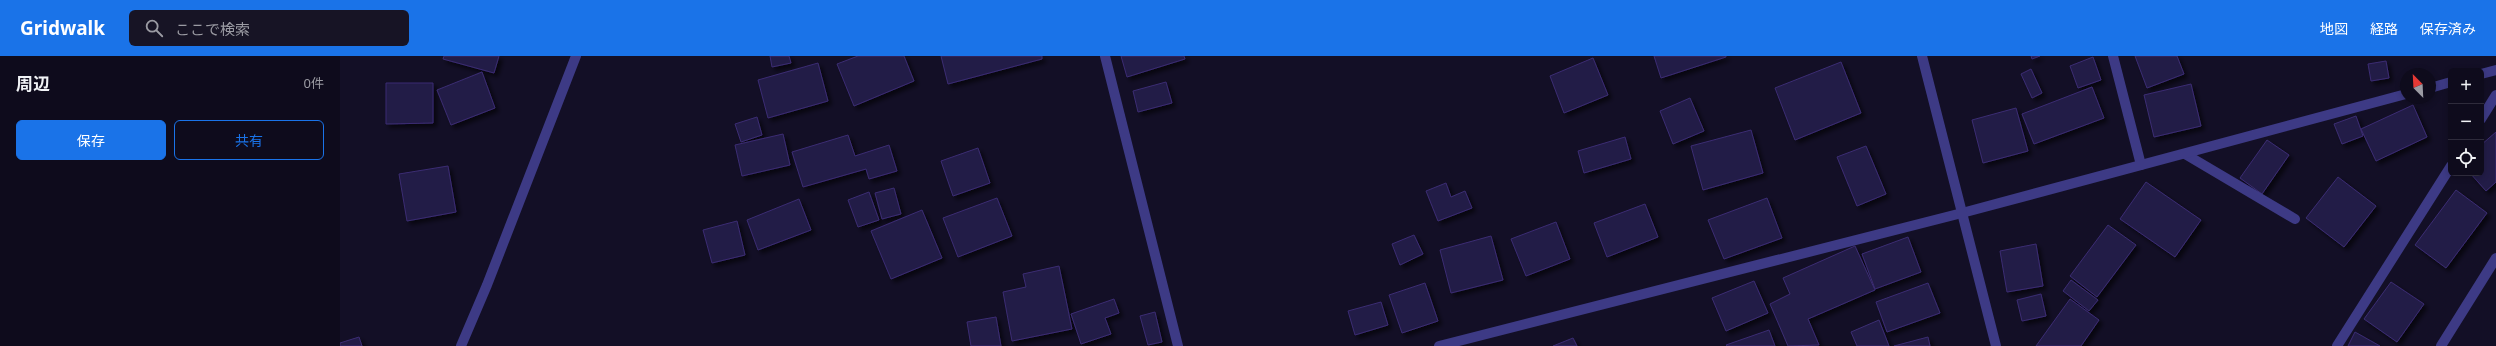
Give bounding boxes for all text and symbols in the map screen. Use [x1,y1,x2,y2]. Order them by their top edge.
search box [129,10,409,46]
text: Gridwalk [20,15,105,41]
icon: search [143,17,165,39]
text: ここで検索 [175,19,250,39]
text: 地図 [2320,19,2348,38]
text: 経路 [2370,19,2398,38]
text: 保存済み [2420,19,2476,38]
north arrow [2400,68,2436,104]
map controls [2448,68,2484,176]
button: + [2448,68,2484,104]
text: 周辺 [16,72,50,95]
text: 0件 [304,74,324,92]
button: − [2448,104,2484,140]
button: 保存 [16,120,166,160]
button: 共有 [174,120,324,160]
button: locate [2448,140,2484,176]

